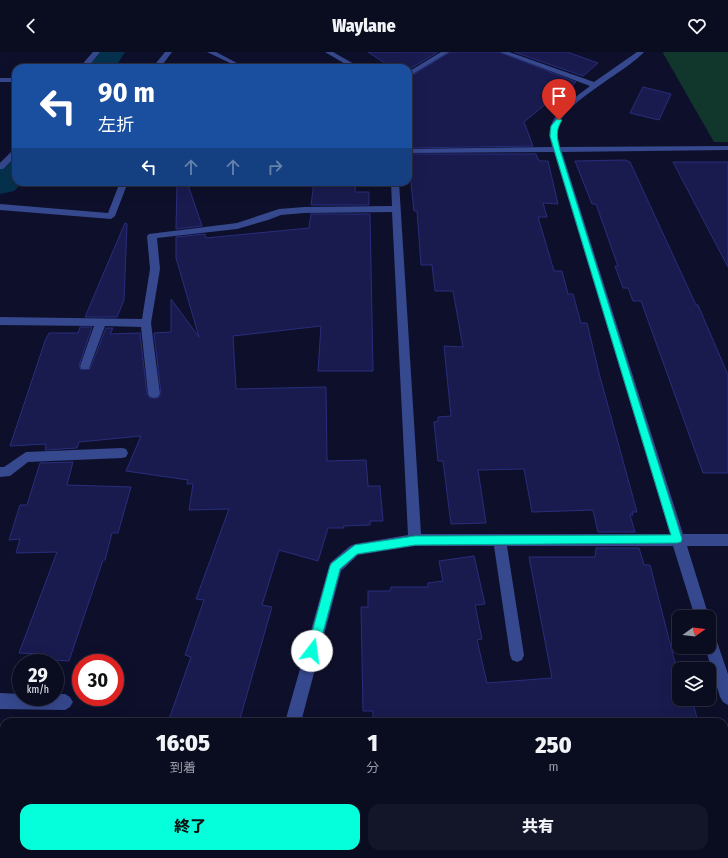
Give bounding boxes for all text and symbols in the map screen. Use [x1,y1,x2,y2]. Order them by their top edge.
icon: back [20,15,42,37]
text: Waylane [332,15,396,37]
icon: heart [686,15,708,37]
text: 90 m [98,76,155,109]
pin [542,79,576,120]
icon: left [32,80,84,132]
icon: arrive [548,85,570,107]
text: 左折 [98,114,134,136]
icon: left [138,156,160,178]
icon: ahead [180,156,202,178]
icon: ahead [222,156,244,178]
icon: right [264,156,286,178]
north arrow [672,610,716,654]
map controls [672,610,716,706]
position arrow [291,630,333,672]
speed limit sign: 30 [72,654,124,706]
button: layers [672,662,716,706]
text: 29 [28,663,48,687]
text: km/h [27,684,49,696]
text: 16:05 [156,729,210,757]
text: 1 [367,729,378,757]
text: 250 [535,731,572,759]
text: m [549,759,559,774]
text: 到着 [170,760,196,775]
text: 分 [366,760,379,775]
button: 終了 [20,804,360,850]
button: 共有 [368,804,708,850]

